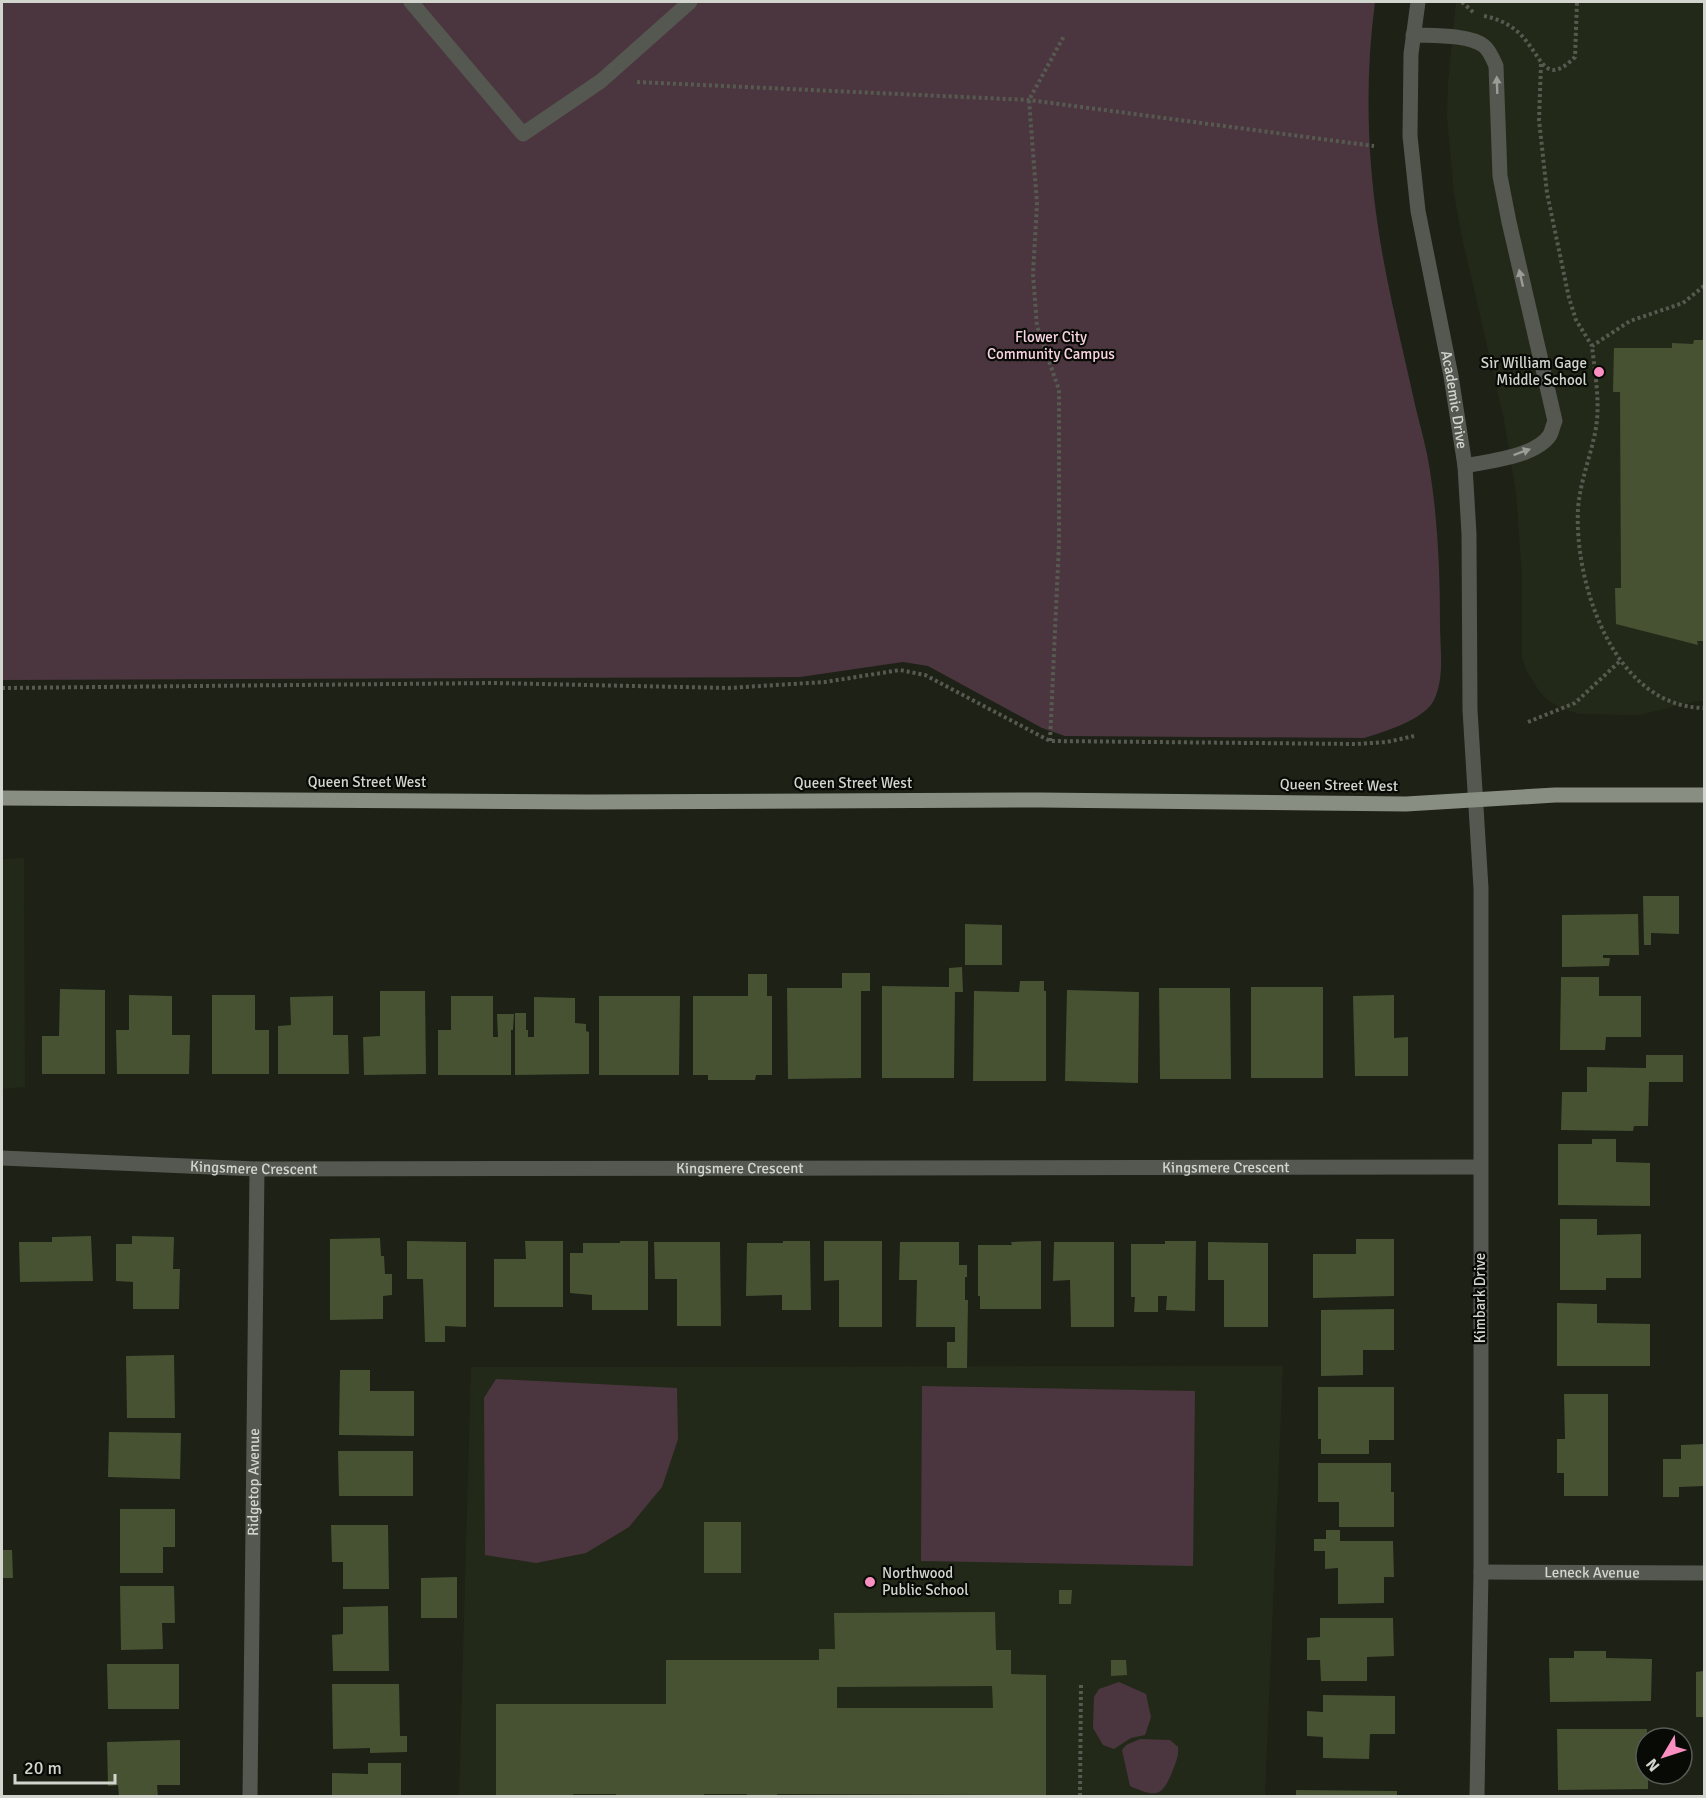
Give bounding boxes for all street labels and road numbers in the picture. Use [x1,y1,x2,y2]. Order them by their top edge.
street label: Academic Drive [1437,349,1471,450]
street label: Queen Street West [308,773,426,791]
street label: Queen Street West [794,774,912,792]
street label: Queen Street West [1280,775,1398,795]
street label: Kingsmere Crescent [190,1157,318,1178]
street label: Kingsmere Crescent [1162,1158,1290,1177]
street label: Kingsmere Crescent [676,1159,804,1177]
street label: Kimbark Drive [1471,1253,1489,1343]
street label: Ridgetop Avenue [244,1428,263,1536]
street label: Leneck Avenue [1544,1563,1640,1582]

